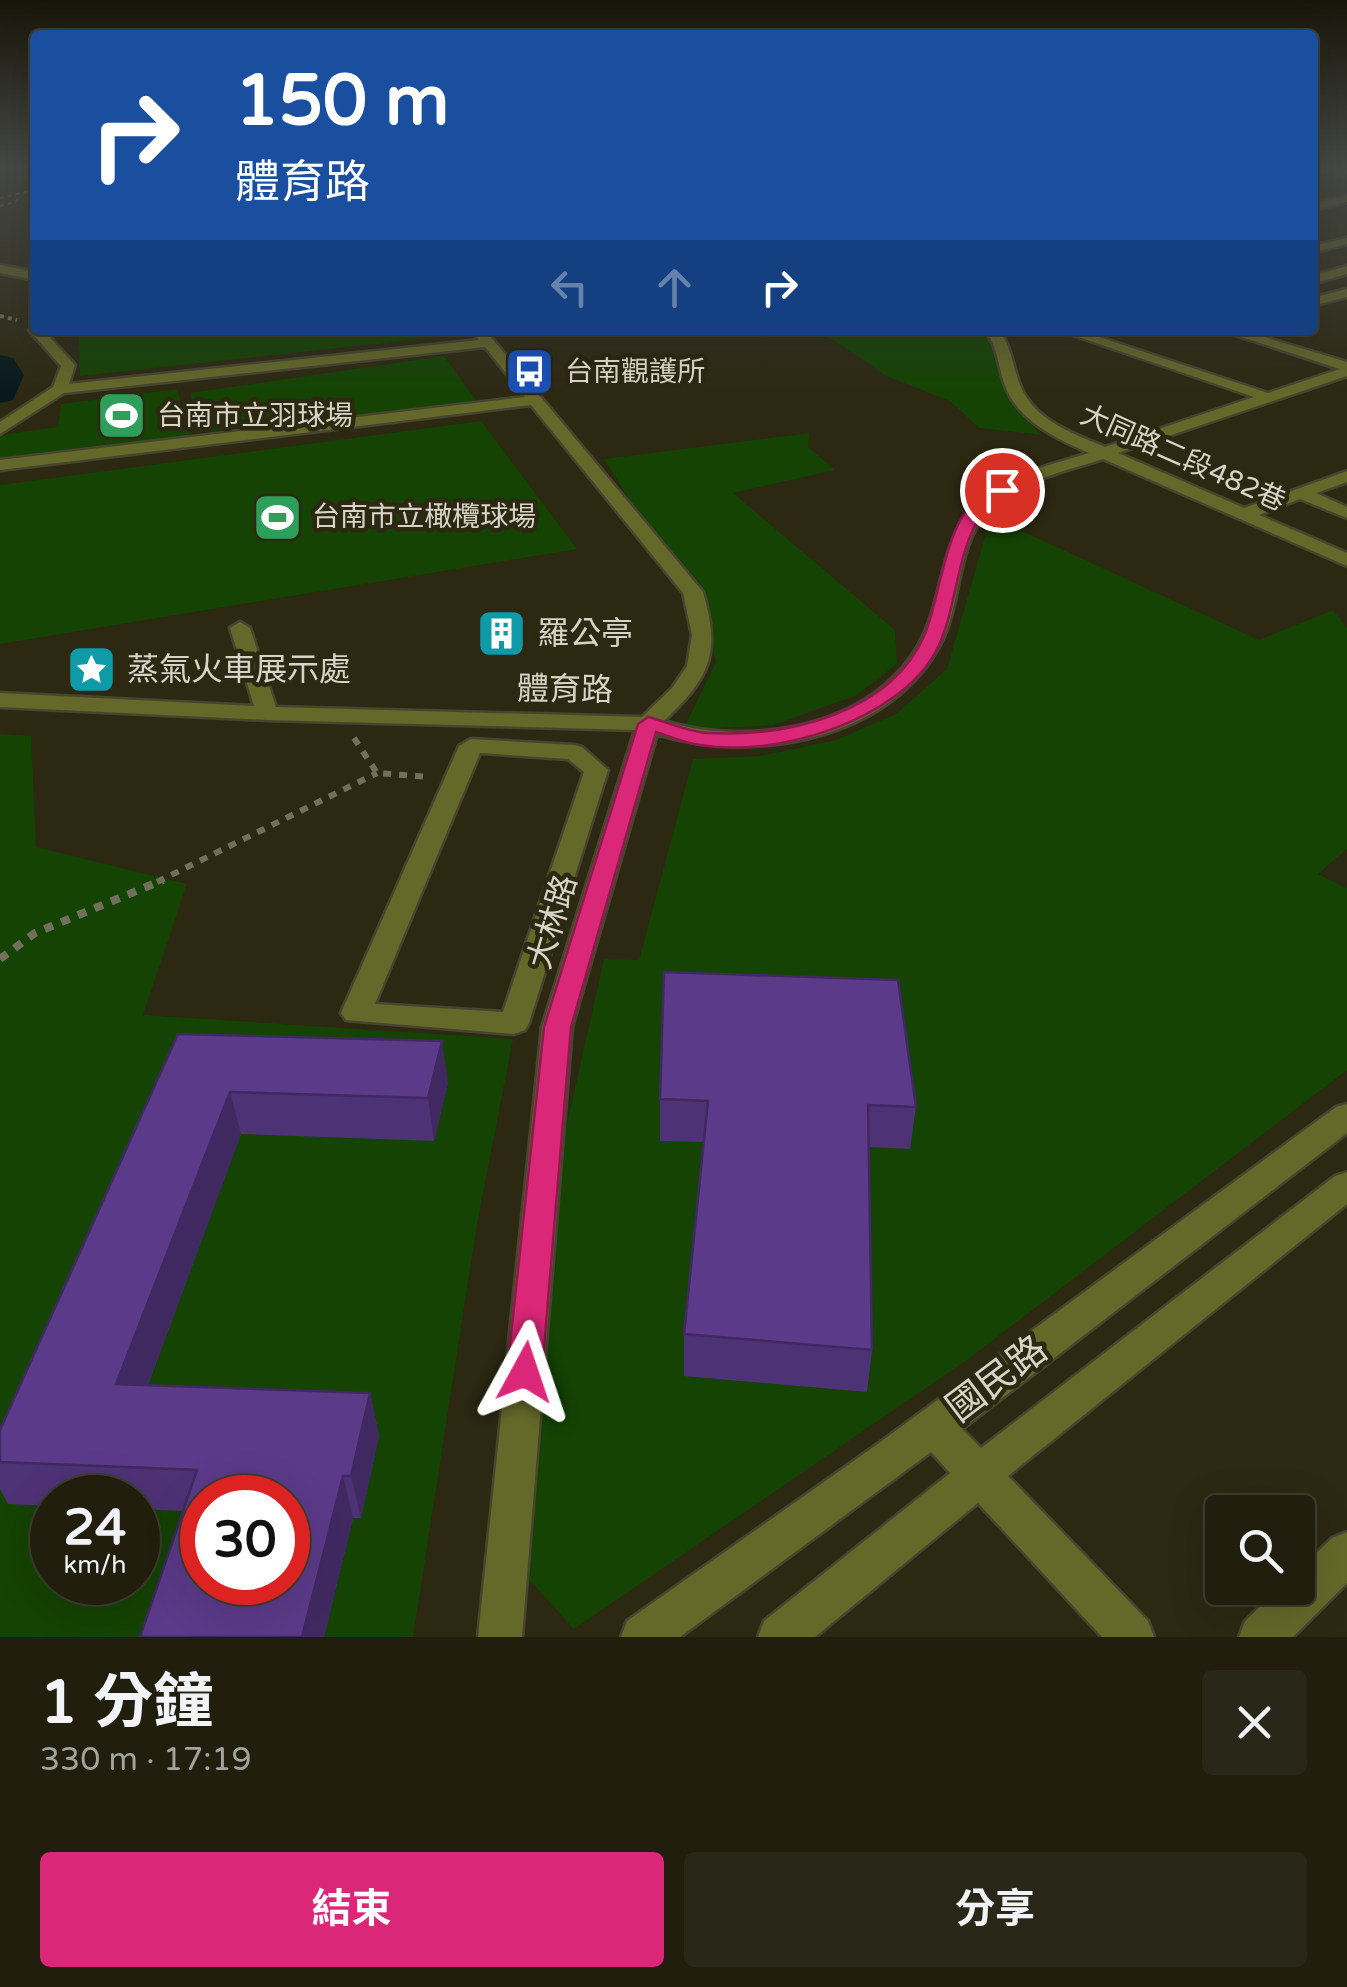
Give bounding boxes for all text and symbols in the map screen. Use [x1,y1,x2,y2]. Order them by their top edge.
text: 150 m [235,60,449,144]
icon: right [70,70,200,200]
text: 體育路 [235,156,370,210]
icon: left [542,260,597,315]
icon: ahead [647,260,702,315]
icon: right [752,260,807,315]
bus stop icon: 台南觀護所 [504,346,556,398]
place label: 台南觀護所 [565,355,705,389]
sports icon: 台南市立羽球場 [96,390,148,442]
street label: 大同路二段482巷 [1075,398,1291,518]
place label: 台南市立羽球場 [157,399,353,433]
pin [960,448,1045,533]
icon: arrive [975,463,1030,518]
sports icon: 台南市立橄欖球場 [251,491,303,543]
place label: 台南市立橄欖球場 [312,500,536,534]
building icon: 羅公亭 [476,608,528,660]
place label: 羅公亭 [537,615,633,653]
place icon: 蒸氣火車展示處 [66,644,118,696]
place label: 蒸氣火車展示處 [127,651,351,689]
street label: 體育路 [517,670,613,710]
street label: 大林路 [521,871,585,973]
position arrow [473,1320,577,1424]
street label: 國民路 [938,1326,1056,1432]
speed limit sign: 30 [180,1475,310,1605]
map controls [1205,1495,1315,1605]
button: search [1205,1495,1315,1605]
text: 24 [64,1498,126,1558]
text: km/h [64,1550,126,1580]
text: 1 分鐘 [40,1667,213,1739]
button: close [1202,1670,1307,1775]
text: 330 m · 17:19 [40,1741,252,1779]
button: 結束 [40,1852,664,1967]
button: 分享 [684,1852,1307,1967]

